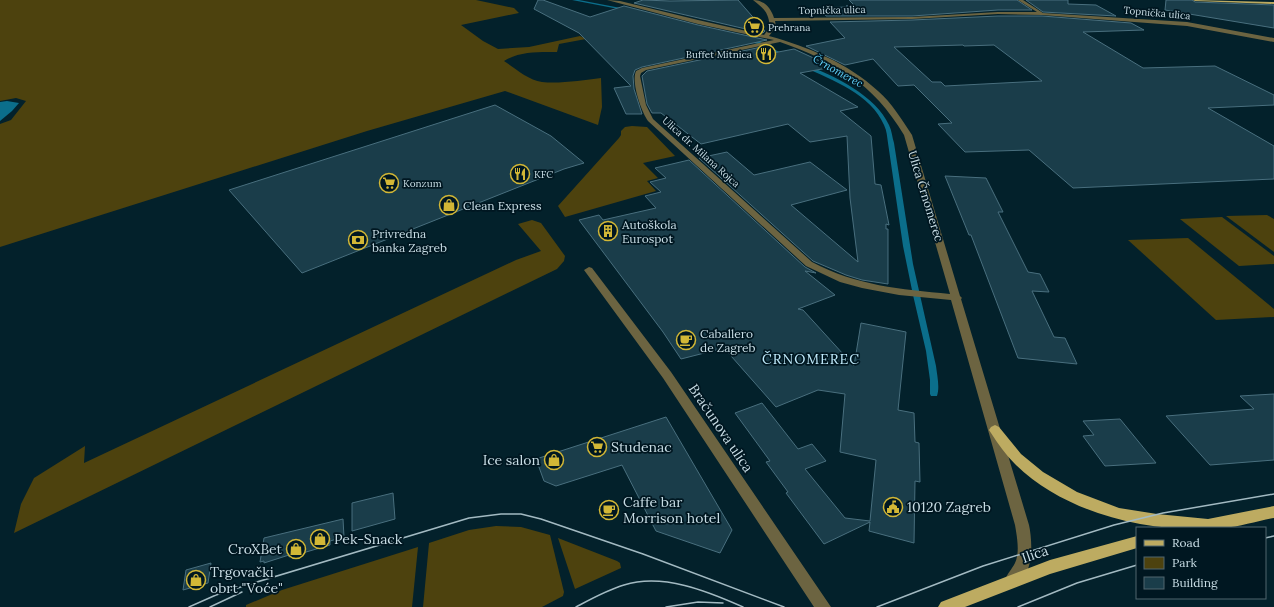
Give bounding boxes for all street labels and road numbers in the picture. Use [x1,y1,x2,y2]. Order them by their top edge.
street label: Topnička ulica [798,3,866,17]
street label: Topnička ulica [1123,4,1191,22]
street label: Ulica dr. Milana Rojca [659,114,743,190]
street label: Ulica Črnomerec [905,149,947,243]
street label: Bračunova ulica [685,380,757,476]
street label: Ilica [1019,541,1051,567]

